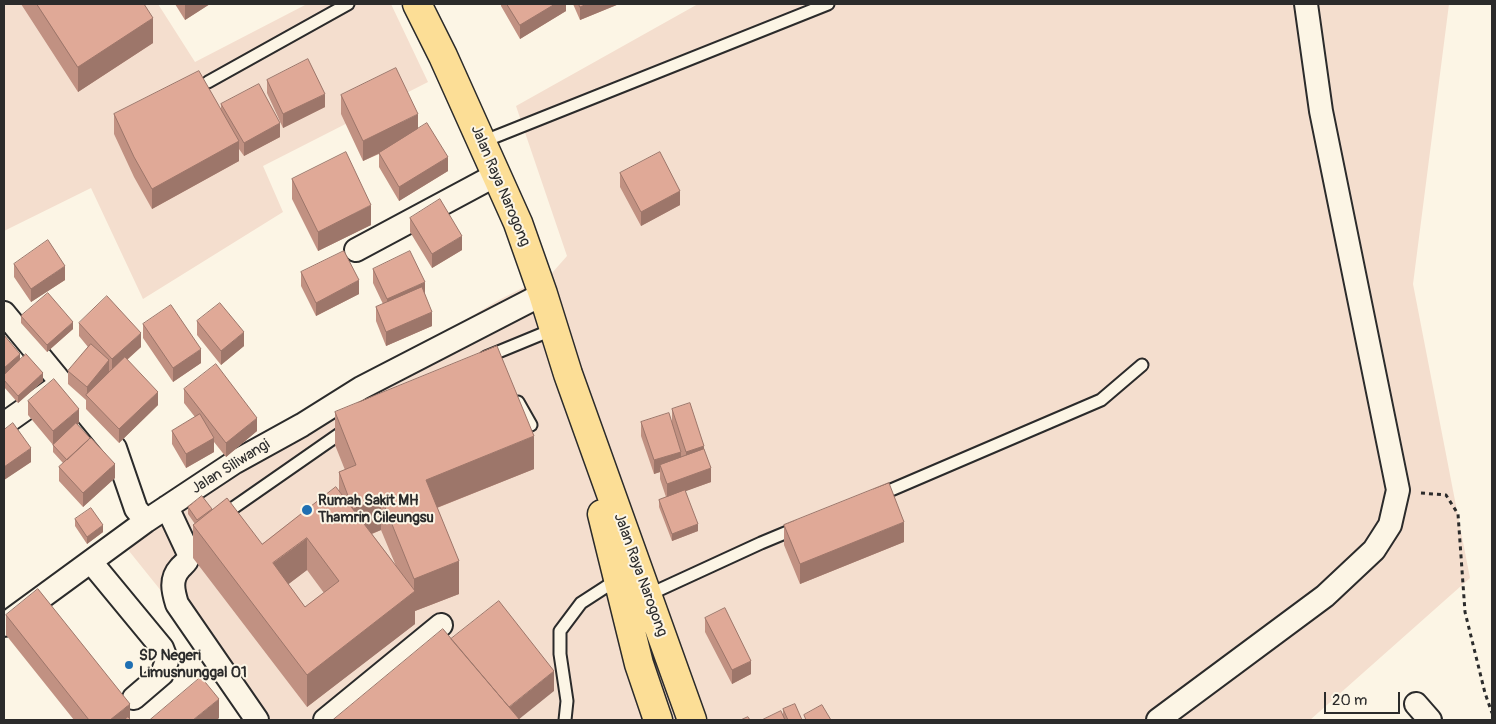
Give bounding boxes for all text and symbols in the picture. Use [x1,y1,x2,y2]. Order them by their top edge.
street label: Jalan Raya Narogong [466,123,534,249]
street label: Jalan Siliwangi [188,436,274,498]
place label: Rumah Sakit MH Thamrin Cileungsu [318,492,434,527]
marker: Rumah Sakit MH Thamrin Cileungsu [300,503,314,517]
street label: Jalan Raya Narogong [609,511,671,639]
place label: SD Negeri Limusnunggal 01 [139,647,247,682]
marker: SD Negeri Limusnunggal 01 [123,659,135,671]
scale bar [1326,682,1402,714]
text: 20 m [1332,691,1367,710]

